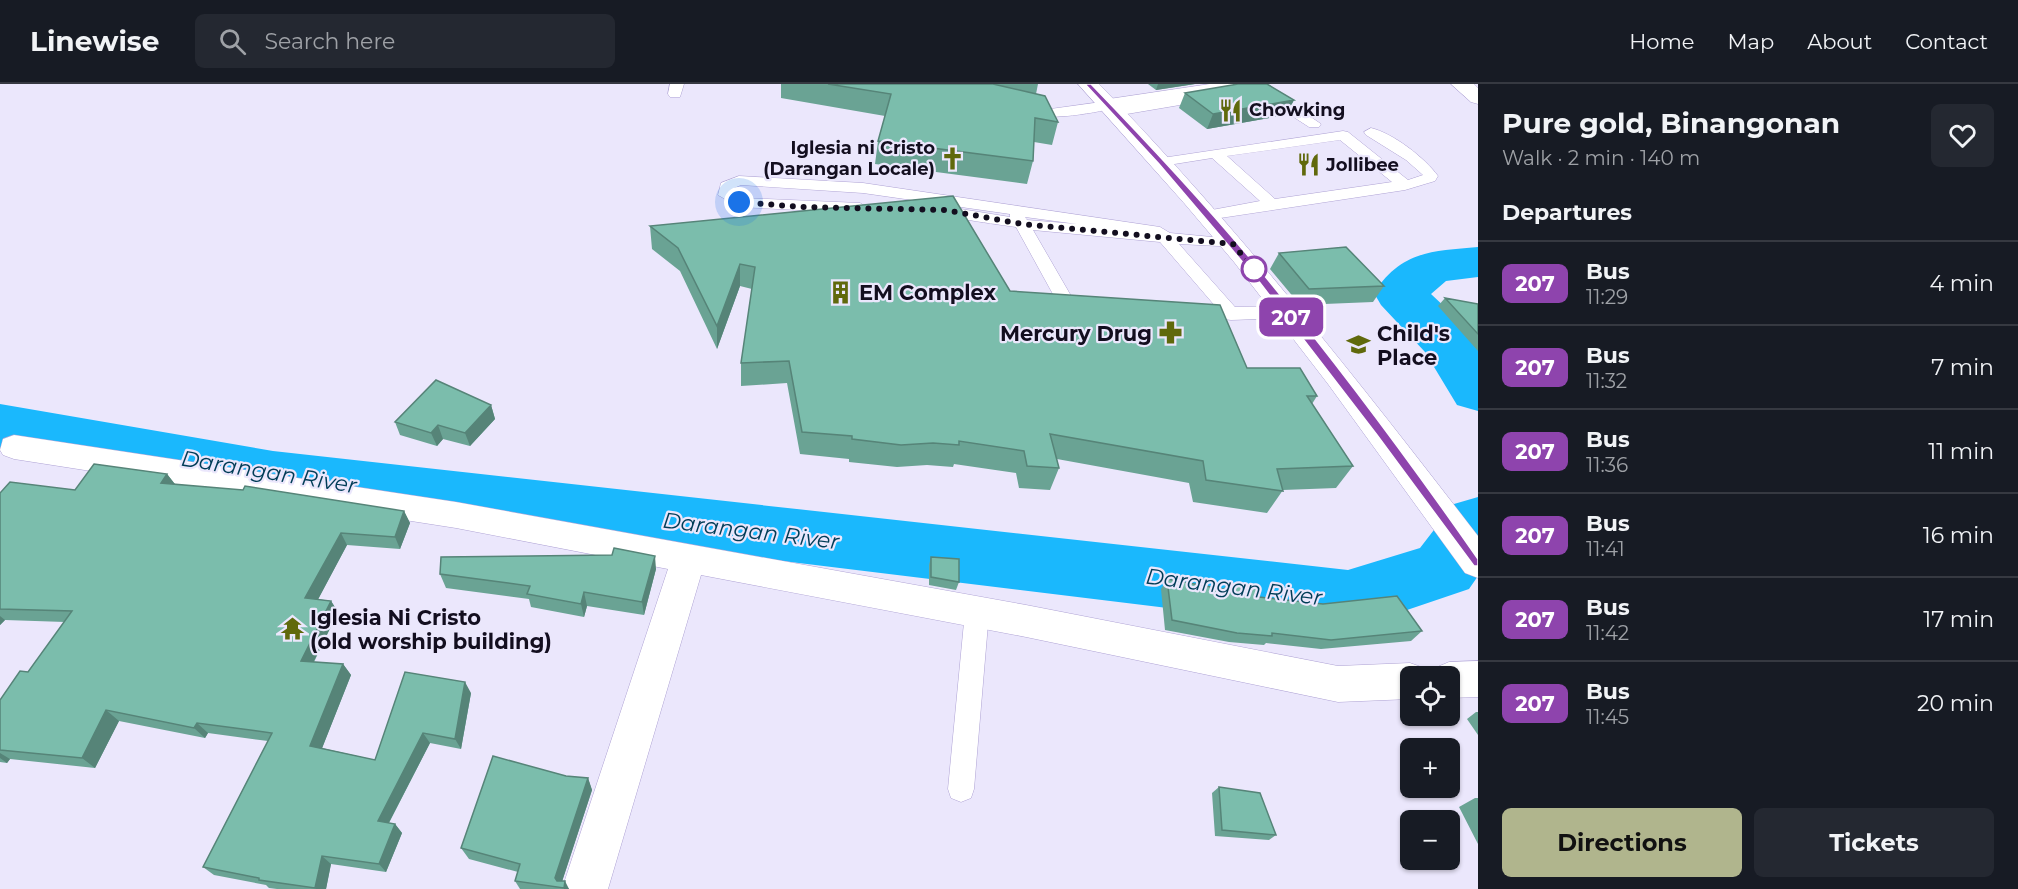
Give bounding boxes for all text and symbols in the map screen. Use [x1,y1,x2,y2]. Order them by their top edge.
search box [195,14,615,68]
text: Linewise [30,24,159,58]
icon: search [216,25,249,58]
text: Search here [264,28,395,55]
text: Home [1629,29,1694,54]
text: Map [1727,29,1774,54]
text: About [1807,29,1872,54]
text: Contact [1905,29,1988,54]
restaurant icon: Chowking [1218,97,1244,123]
place label: Chowking [1249,99,1345,121]
button: heart [1931,104,1994,167]
text: Pure gold, Binangonan [1502,106,1840,140]
place label: Iglesia ni Cristo (Darangan Locale) [763,137,935,180]
church icon: Iglesia ni Cristo (Darangan Locale) [940,145,966,171]
text: Walk · 2 min · 140 m [1502,146,1700,170]
restaurant icon: Jollibee [1295,152,1321,178]
place label: Jollibee [1325,154,1399,176]
your location [724,187,754,217]
text: Departures [1502,199,1632,226]
unlabelled marker [1241,256,1267,282]
text: Bus [1586,258,1630,285]
text: 4 min [1930,270,1994,297]
text: 207 [1515,271,1555,296]
building icon: EM Complex [828,279,854,305]
place label: EM Complex [859,280,996,305]
text: 11:29 [1586,285,1628,309]
line badge: 207 [1256,298,1326,336]
text: 207 [1271,305,1311,330]
pharmacy icon: Mercury Drug [1157,320,1183,346]
place label: Mercury Drug [1000,321,1152,346]
place label: Child's Place [1377,321,1450,370]
school or university icon: Child's Place [1346,332,1372,358]
text: Bus [1586,342,1630,369]
text: 7 min [1931,354,1994,381]
text: 207 [1515,355,1555,380]
text: 11:32 [1586,369,1627,393]
text: Bus [1586,426,1630,453]
text: 11 min [1928,438,1994,465]
text: 207 [1515,439,1555,464]
water label: Darangan River [179,445,360,499]
text: 11:36 [1586,453,1628,477]
water label: Darangan River [661,507,842,555]
text: Bus [1586,510,1630,537]
text: 16 min [1923,522,1994,549]
text: 207 [1515,523,1555,548]
text: 11:41 [1586,537,1625,561]
water label: Darangan River [1144,563,1325,611]
text: Bus [1586,594,1630,621]
place label: Iglesia Ni Cristo (old worship building) [310,605,552,654]
text: 17 min [1923,606,1994,633]
text: 207 [1515,607,1555,632]
temple icon: Iglesia Ni Cristo (old worship building) [279,616,305,642]
text: 11:42 [1586,621,1629,645]
map controls [1400,666,1460,870]
button: locate [1400,666,1460,726]
text: Bus [1586,678,1630,705]
text: 20 min [1917,690,1994,717]
text: 207 [1515,691,1555,716]
text: 11:45 [1586,705,1629,729]
button: + [1400,738,1460,798]
button: Directions [1502,808,1742,877]
button: Tickets [1754,808,1994,877]
button: − [1400,810,1460,870]

